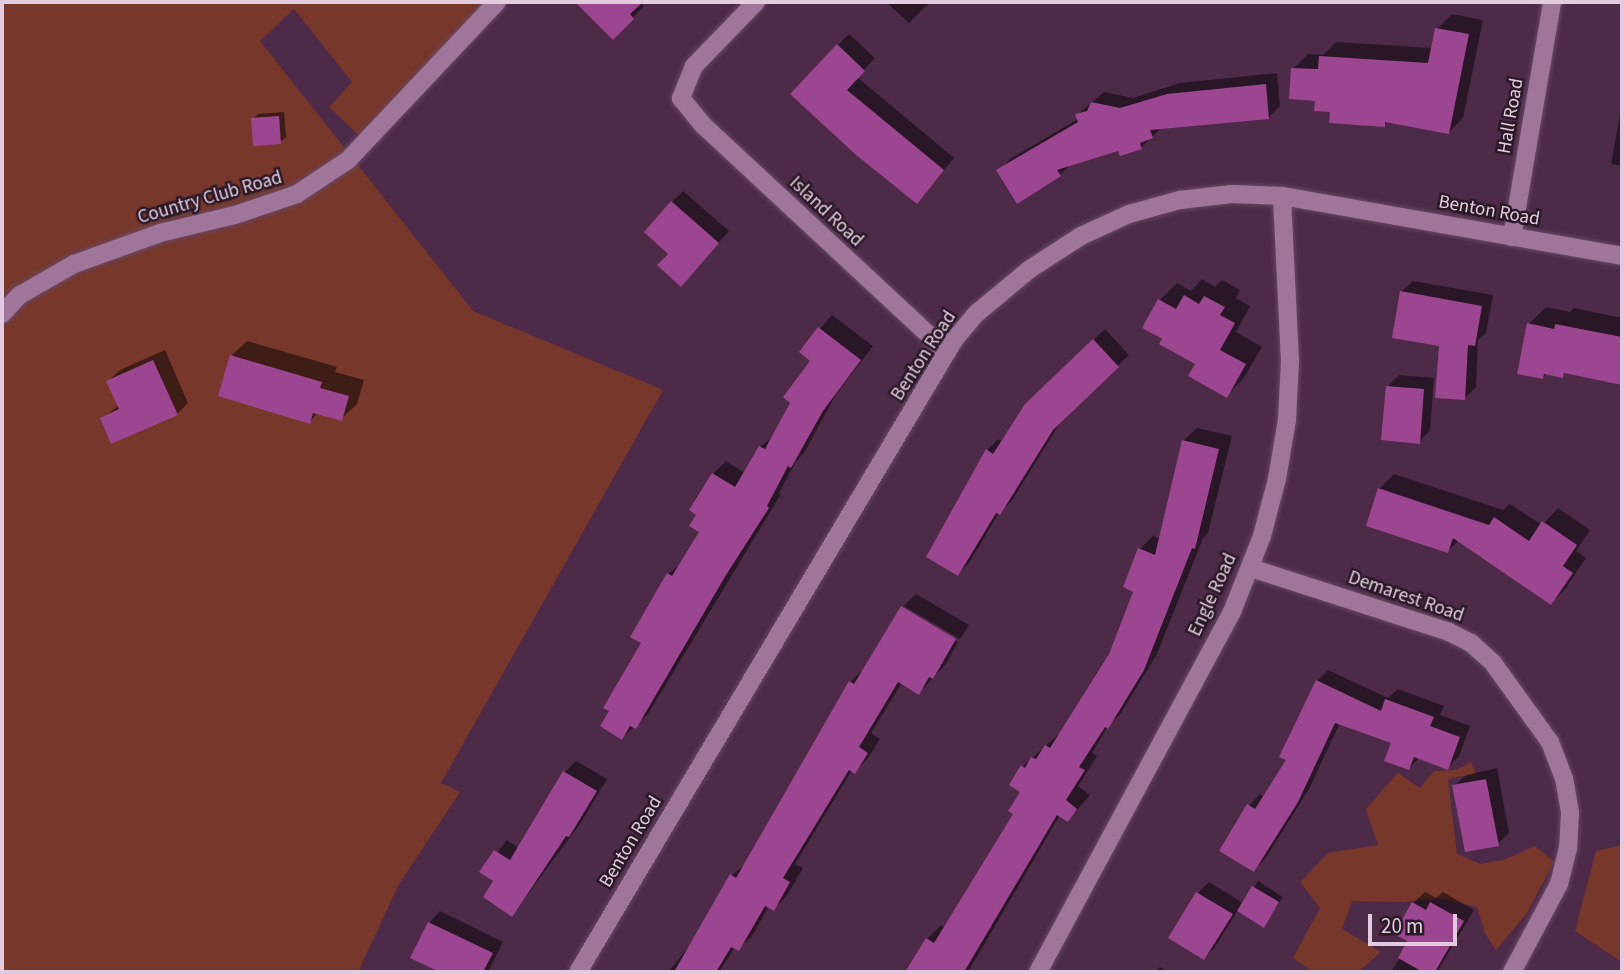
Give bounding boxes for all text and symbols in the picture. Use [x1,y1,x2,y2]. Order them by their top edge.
street label: Hall Road [1493,76,1529,156]
street label: Country Club Road [135,166,285,230]
street label: Island Road [784,172,868,252]
street label: Benton Road [1437,191,1541,231]
street label: Benton Road [887,307,961,405]
street label: Engle Road [1184,550,1242,640]
street label: Demarest Road [1345,567,1467,627]
street label: Benton Road [595,792,667,892]
scale bar [1372,900,1461,944]
text: 20 m [1381,911,1423,941]

